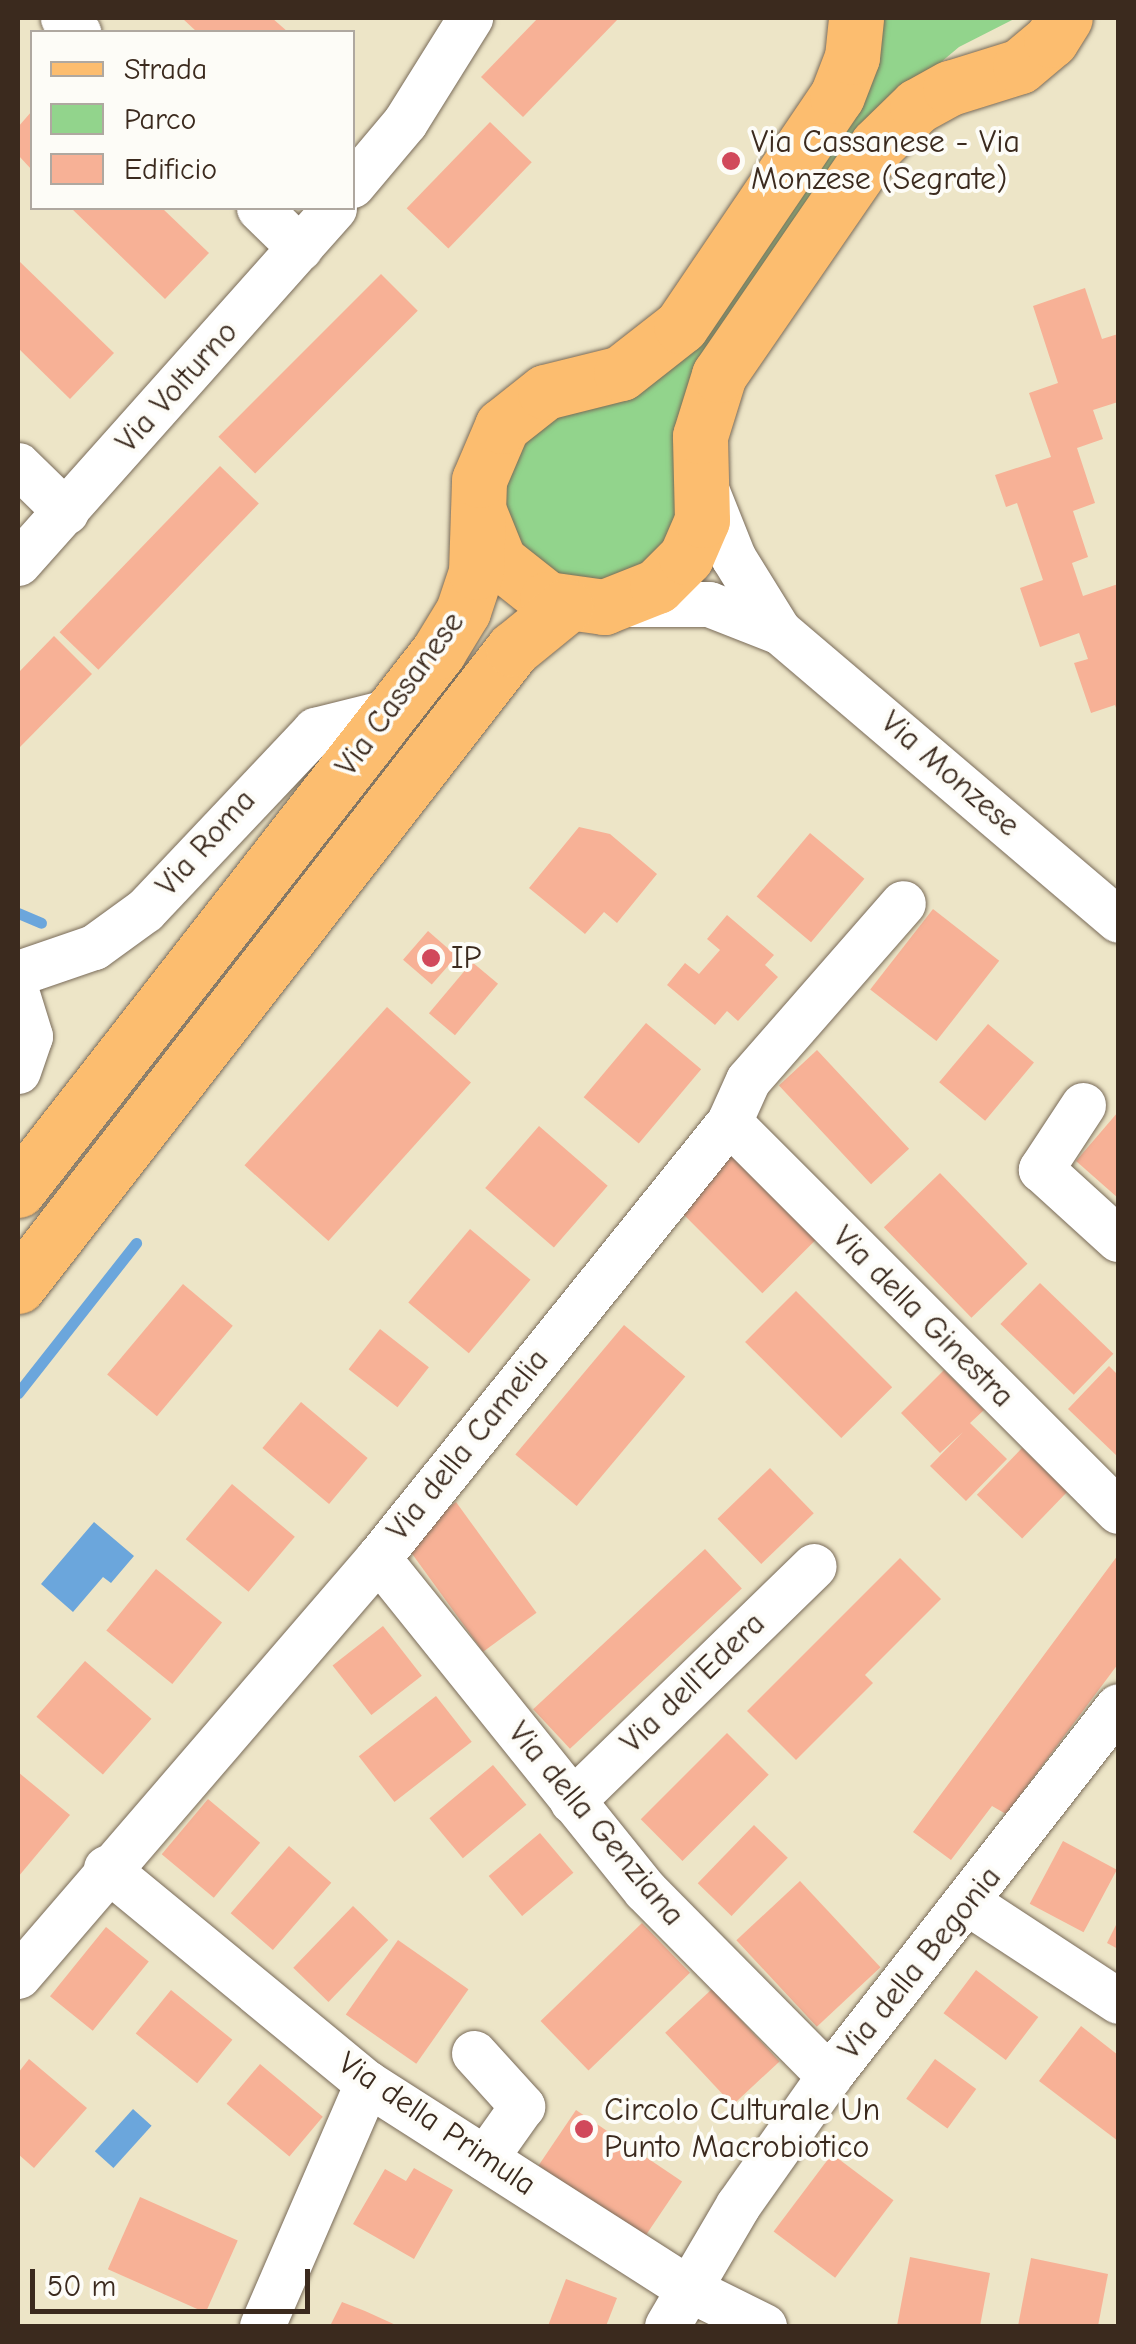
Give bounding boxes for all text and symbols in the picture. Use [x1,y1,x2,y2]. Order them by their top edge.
legend [30,30,355,210]
text: Strada [124,52,207,87]
text: Parco [124,102,196,137]
place label: Via Cassanese - Via Monzese (Segrate) [751,124,1020,199]
marker: Via Cassanese - Via Monzese (Segrate) [720,150,742,172]
text: Edificio [124,152,217,187]
street label: Via Volturno [108,313,246,461]
street label: Via Cassanese [328,604,472,784]
street label: Via Monzese [873,703,1027,845]
street label: Via Roma [148,782,264,904]
place label: IP [451,939,481,977]
marker: IP [420,947,442,969]
street label: Via della Ginestra [824,1218,1022,1416]
street label: Via della Camelia [379,1341,557,1549]
street label: Via dell'Edera [613,1605,773,1761]
street label: Via della Genziana [500,1714,692,1934]
street label: Via della Begonia [830,1859,1010,2067]
street label: Via della Primula [331,2044,543,2204]
place label: Circolo Culturale Un Punto Macrobiotico [604,2092,880,2167]
marker: Circolo Culturale Un Punto Macrobiotico [573,2118,595,2140]
scale bar [35,2249,315,2311]
text: 50 m [47,2269,116,2304]

